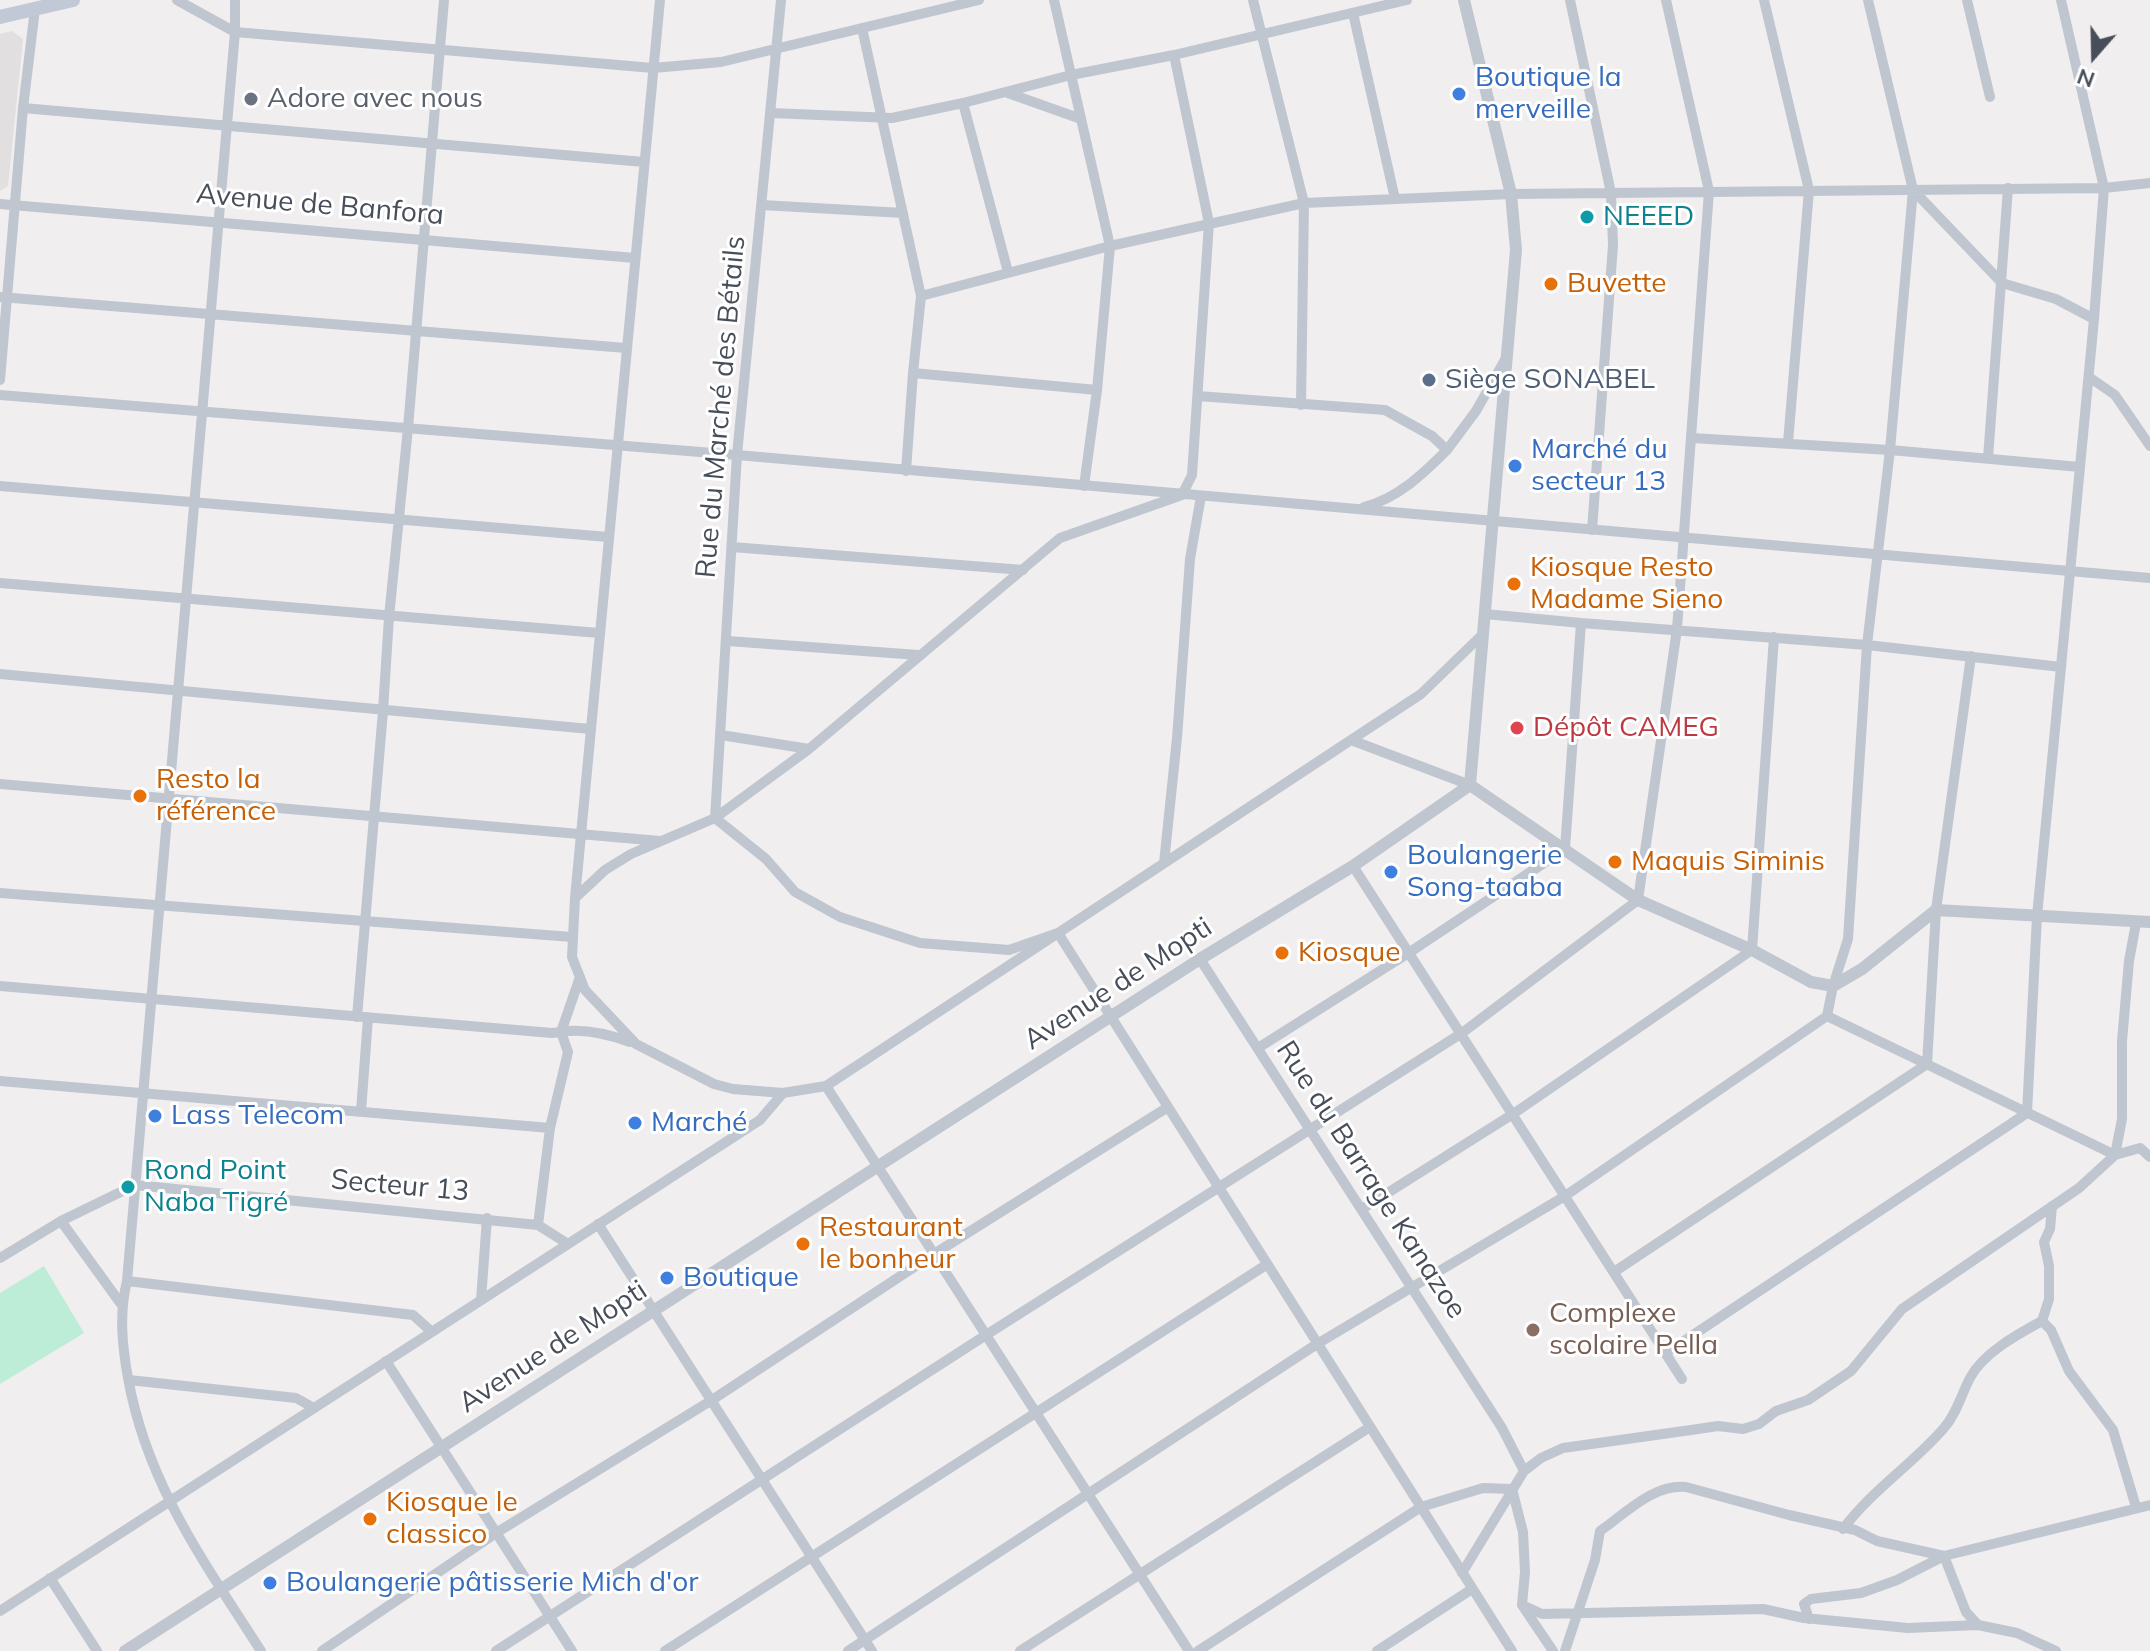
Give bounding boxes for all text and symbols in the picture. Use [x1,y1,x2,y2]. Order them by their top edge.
north arrow [2054,16,2134,96]
place label: Boutique la merveille [1475,61,1622,127]
text: N [2073,63,2098,95]
place label: Adore avec nous [267,82,483,116]
marker: Boutique la merveille [1450,85,1468,103]
marker: Adore avec nous [242,90,260,108]
street label: Avenue de Banfora [195,177,445,233]
place label: NEEED [1603,200,1694,234]
marker: NEEED [1578,208,1596,226]
street label: Rue du Marché des Bétails [689,235,753,579]
place label: Buvette [1567,267,1666,301]
marker: Buvette [1542,275,1560,293]
place label: Siège SONABEL [1445,363,1655,397]
marker: Siège SONABEL [1420,371,1438,389]
place label: Marché du secteur 13 [1531,433,1668,499]
marker: Marché du secteur 13 [1506,457,1524,475]
place label: Kiosque Resto Madame Sieno [1530,551,1723,617]
marker: Kiosque Resto Madame Sieno [1505,575,1523,593]
place label: Dépôt CAMEG [1533,711,1719,745]
marker: Dépôt CAMEG [1508,719,1526,737]
place label: Resto la référence [156,763,276,829]
marker: Resto la référence [131,787,149,805]
place label: Boulangerie Song-taaba [1407,839,1563,905]
place label: Maquis Siminis [1631,845,1825,879]
marker: Maquis Siminis [1606,853,1624,871]
marker: Boulangerie Song-taaba [1382,863,1400,881]
street label: Avenue de Mopti [1018,911,1218,1057]
place label: Kiosque [1298,936,1400,970]
marker: Kiosque [1273,944,1291,962]
street label: Rue du Barrage Kanazoe [1269,1035,1473,1325]
place label: Lass Telecom [171,1099,344,1133]
place label: Marché [651,1106,747,1140]
marker: Lass Telecom [146,1107,164,1125]
marker: Marché [626,1114,644,1132]
place label: Rond Point Naba Tigré [144,1154,288,1220]
street label: Secteur 13 [329,1163,471,1209]
marker: Rond Point Naba Tigré [119,1178,137,1196]
place label: Restaurant le bonheur [819,1211,963,1277]
marker: Restaurant le bonheur [794,1235,812,1253]
place label: Boutique [683,1261,799,1295]
marker: Boutique [658,1269,676,1287]
street label: Avenue de Mopti [453,1274,653,1420]
place label: Complexe scolaire Pella [1549,1297,1718,1363]
marker: Complexe scolaire Pella [1524,1321,1542,1339]
place label: Kiosque le classico [386,1486,518,1552]
marker: Kiosque le classico [361,1510,379,1528]
place label: Boulangerie pâtisserie Mich d'or [286,1566,698,1600]
marker: Boulangerie pâtisserie Mich d'or [261,1574,279,1592]

